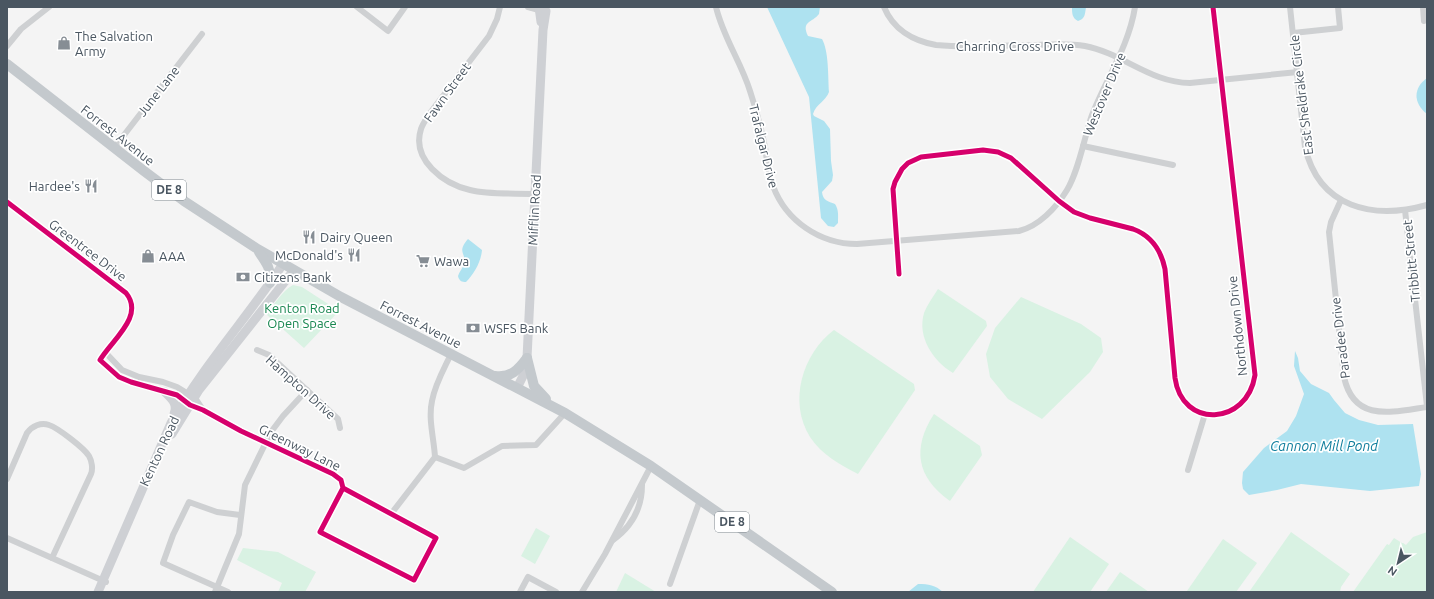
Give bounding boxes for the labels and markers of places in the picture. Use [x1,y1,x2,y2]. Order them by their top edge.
place label: The Salvation Army [75,29,153,58]
shop icon: The Salvation Army [56,35,72,51]
restaurant icon: Hardee's [83,178,99,194]
place label: Hardee's [29,179,80,193]
restaurant icon: Dairy Queen [301,229,317,245]
place label: Dairy Queen [320,230,393,245]
restaurant icon: McDonald's [346,247,362,263]
shop icon: AAA [140,248,156,264]
place label: McDonald's [275,248,343,262]
place label: AAA [159,249,186,263]
supermarket icon: Wawa [415,253,431,269]
place label: Wawa [434,254,469,268]
bank icon: Citizens Bank [235,269,251,285]
place label: Citizens Bank [254,270,332,284]
bank icon: WSFS Bank [465,320,481,336]
place label: WSFS Bank [484,321,549,335]

